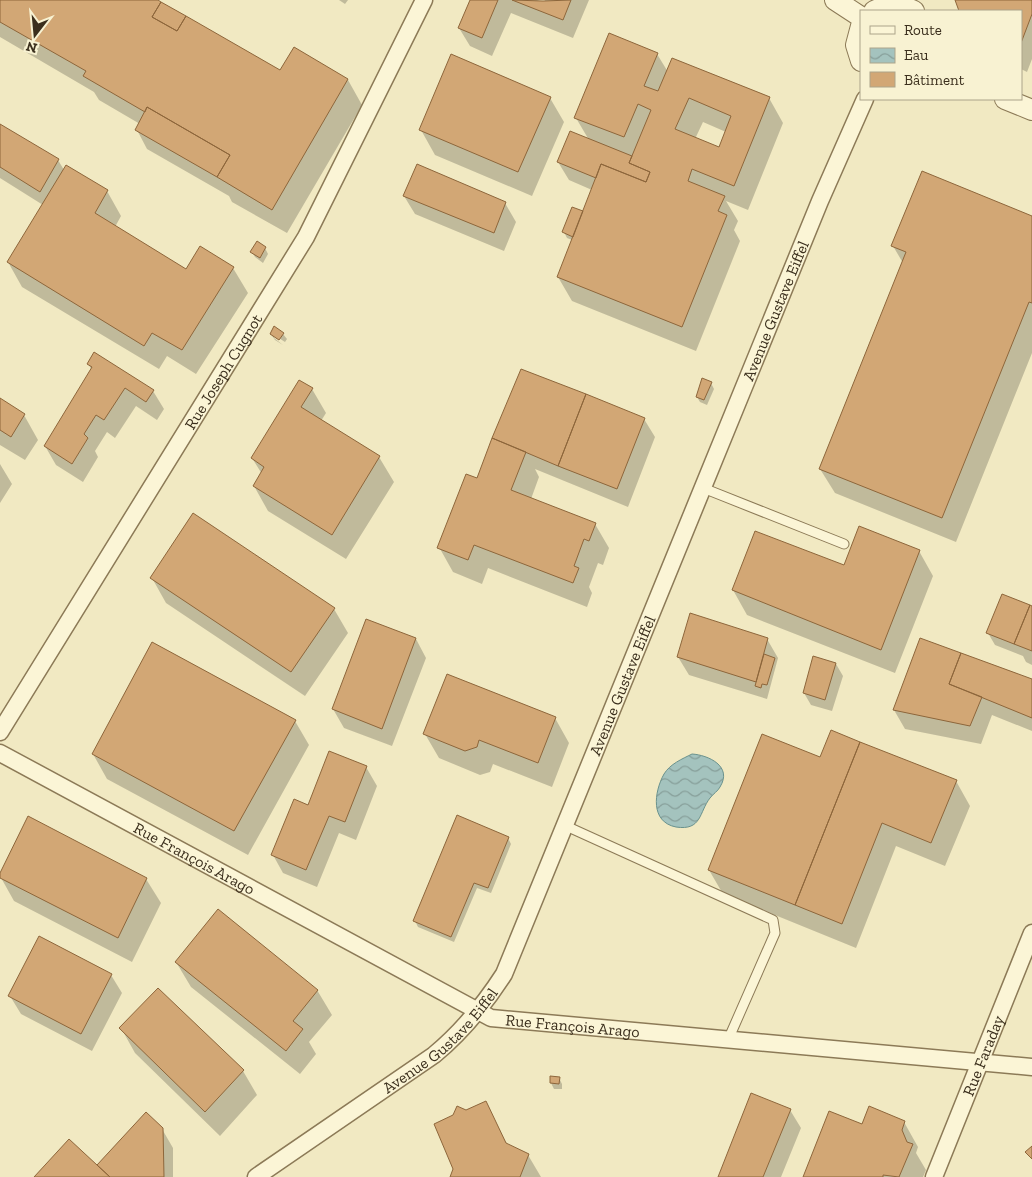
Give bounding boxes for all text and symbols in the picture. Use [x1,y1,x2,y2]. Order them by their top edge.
north arrow [10,10,60,60]
legend [860,10,1022,100]
text: Route [904,21,942,39]
text: N [24,37,39,57]
text: Eau [904,46,929,64]
text: Bâtiment [904,71,965,89]
street label: Avenue Gustave Eiffel [739,238,813,383]
street label: Rue Joseph Cugnot [181,310,266,433]
street label: Avenue Gustave Eiffel [585,613,659,758]
street label: Rue François Arago [130,818,258,899]
street label: Avenue Gustave Eiffel [379,984,502,1097]
street label: Rue François Arago [505,1010,641,1041]
street label: Rue Faraday [959,1012,1008,1099]

